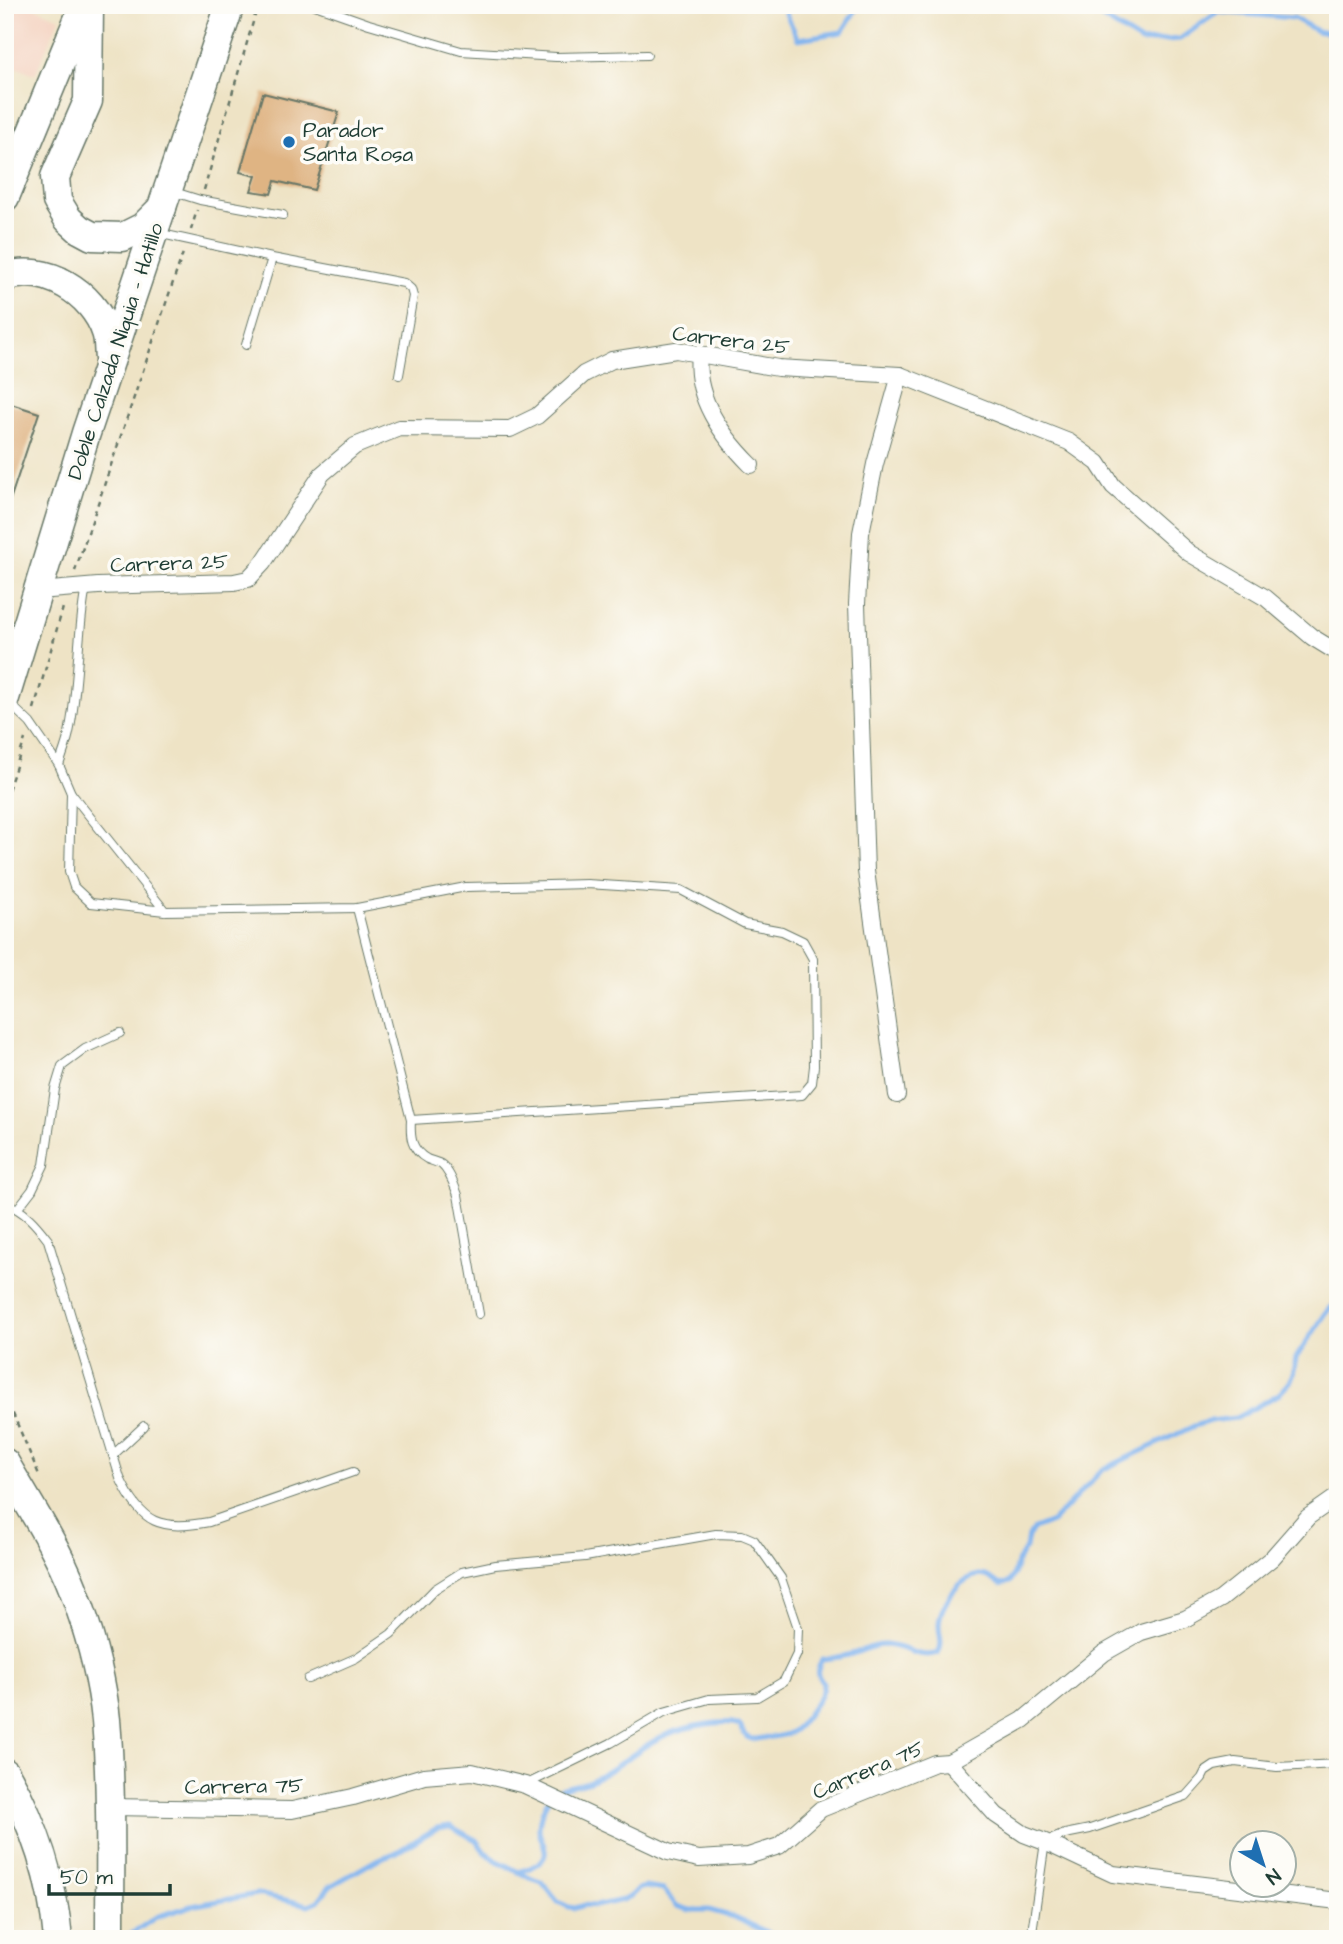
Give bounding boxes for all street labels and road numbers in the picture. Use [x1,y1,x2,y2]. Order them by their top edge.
street label: Doble Calzada Niquia - Hatillo [60,219,171,483]
street label: Carrera 25 [671,319,791,362]
street label: Carrera 25 [110,547,228,580]
street label: Carrera 75 [808,1734,929,1807]
street label: Carrera 75 [184,1771,304,1802]

